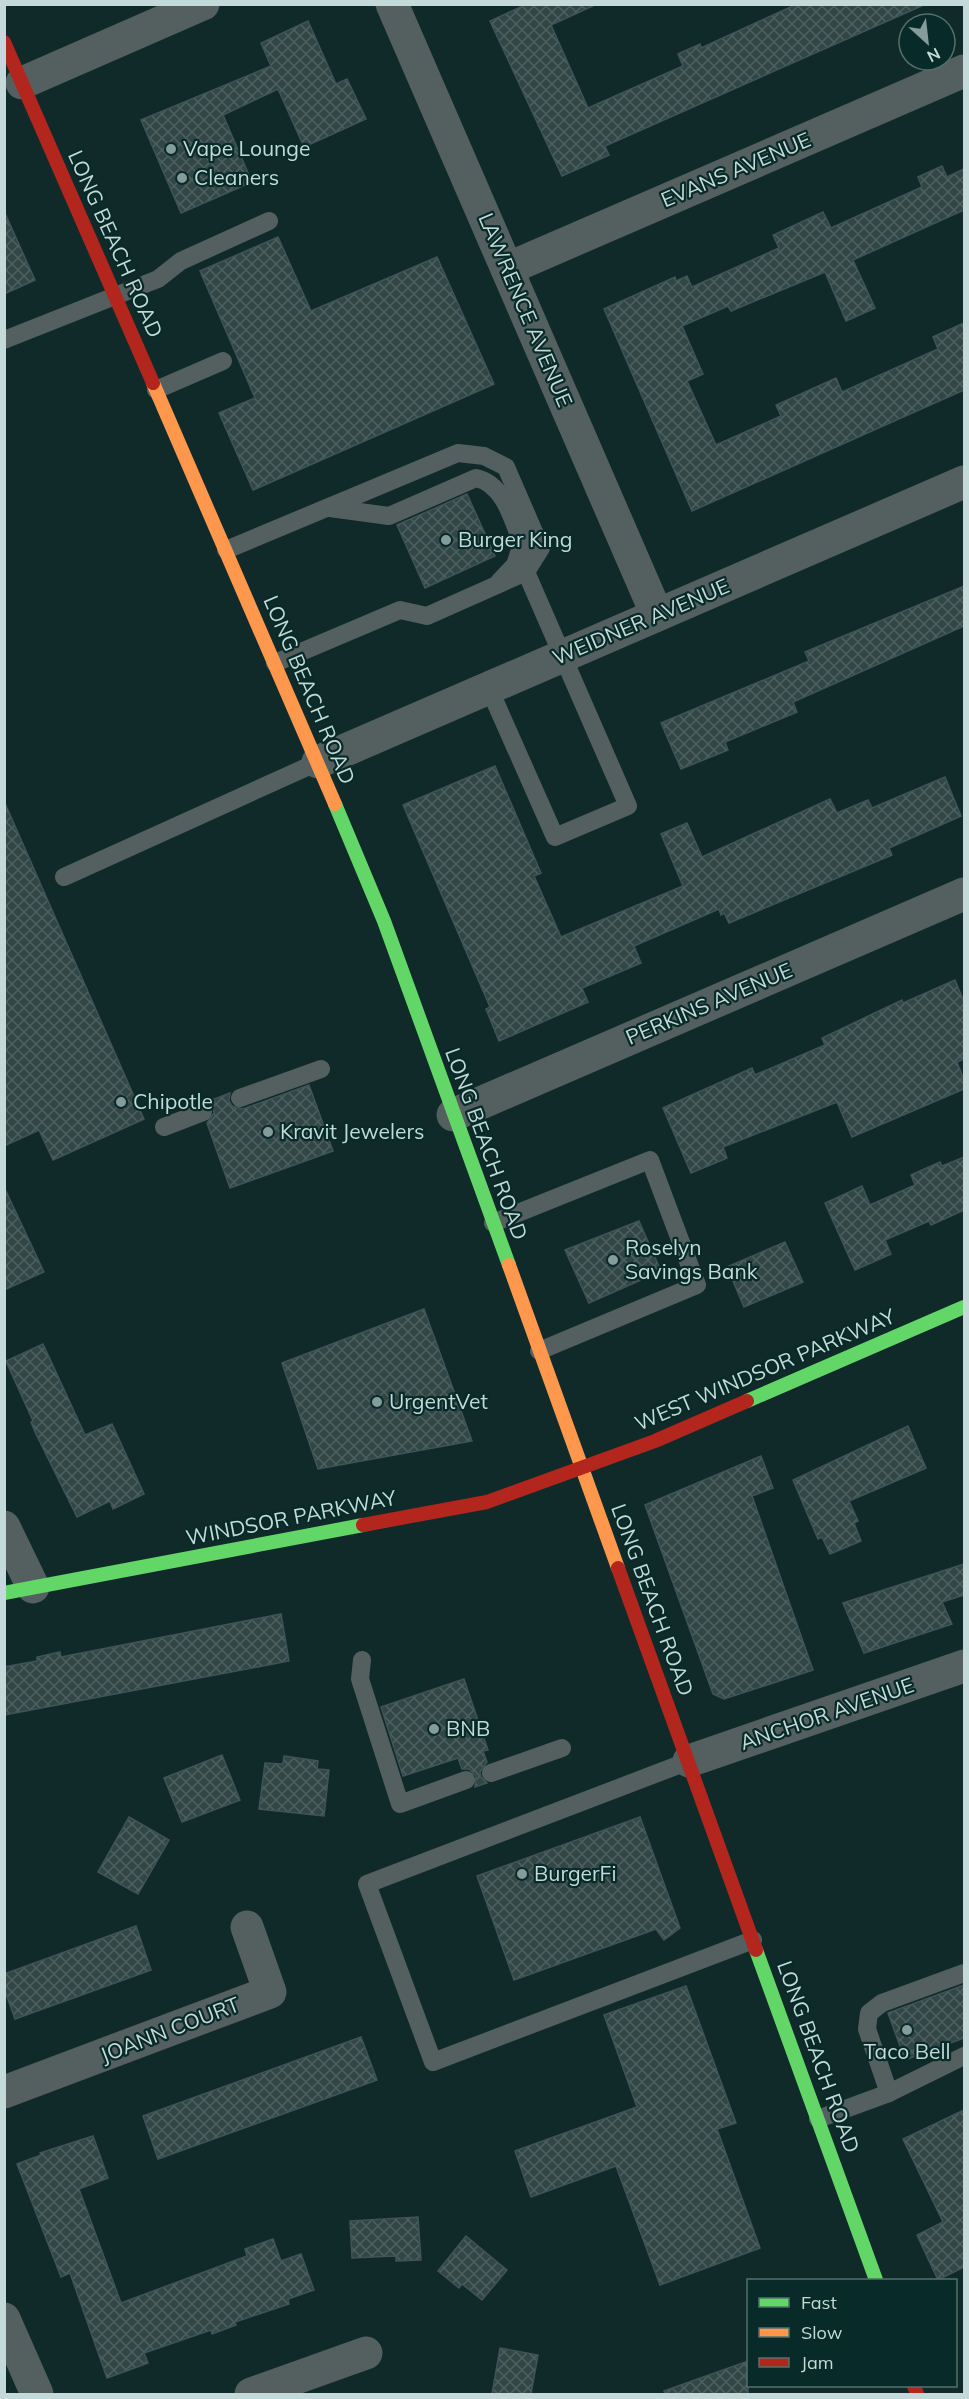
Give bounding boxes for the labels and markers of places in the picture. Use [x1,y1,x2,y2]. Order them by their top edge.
place label: Vape Lounge [183,135,310,161]
marker: Vape Lounge [164,142,178,156]
place label: Cleaners [194,164,279,190]
marker: Cleaners [175,171,189,185]
place label: Burger King [458,526,572,552]
marker: Burger King [439,533,453,547]
place label: Chipotle [133,1088,213,1114]
marker: Chipotle [114,1095,128,1109]
place label: Kravit Jewelers [280,1118,424,1144]
marker: Kravit Jewelers [261,1125,275,1139]
place label: Roselyn Savings Bank [625,1234,758,1284]
marker: Roselyn Savings Bank [606,1253,620,1267]
place label: UrgentVet [389,1388,488,1414]
marker: UrgentVet [370,1395,384,1409]
place label: BNB [446,1715,490,1741]
marker: BNB [427,1722,441,1736]
place label: BurgerFi [534,1860,616,1886]
marker: BurgerFi [515,1867,529,1881]
marker: Taco Bell [900,2023,914,2037]
place label: Taco Bell [863,2038,951,2064]

